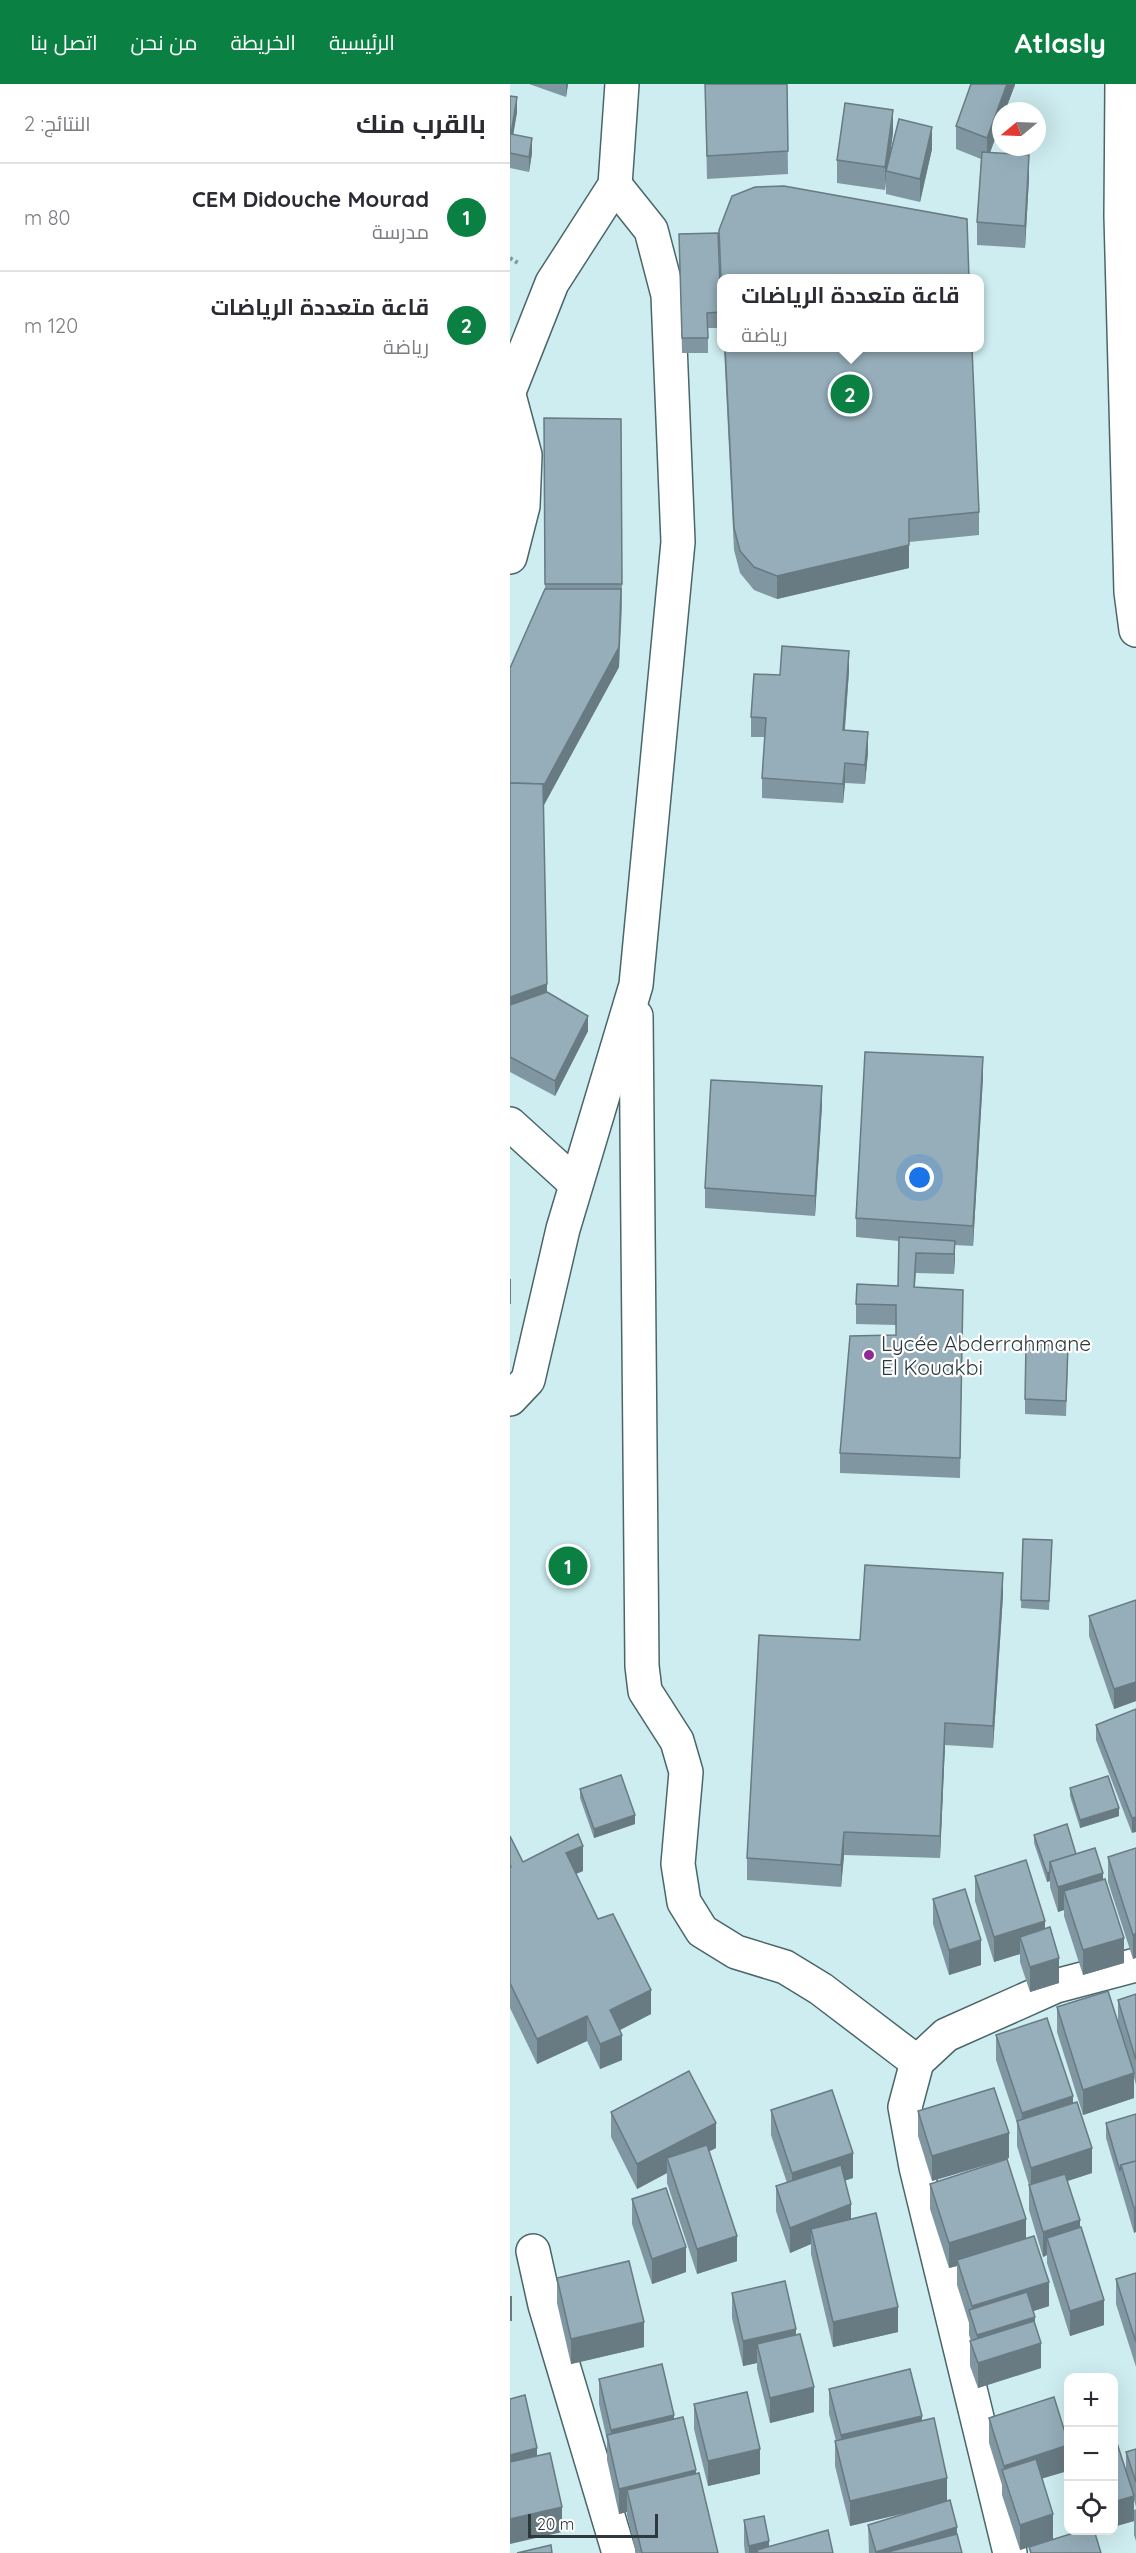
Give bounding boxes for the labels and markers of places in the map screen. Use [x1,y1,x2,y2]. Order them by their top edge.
pin: 2 [830,372,870,416]
place label: Lycée Abderrahmane El Kouakbi [881,1330,1091,1380]
marker: Lycée Abderrahmane El Kouakbi [862,1348,876,1362]
pin: 1 [548,1544,588,1588]

